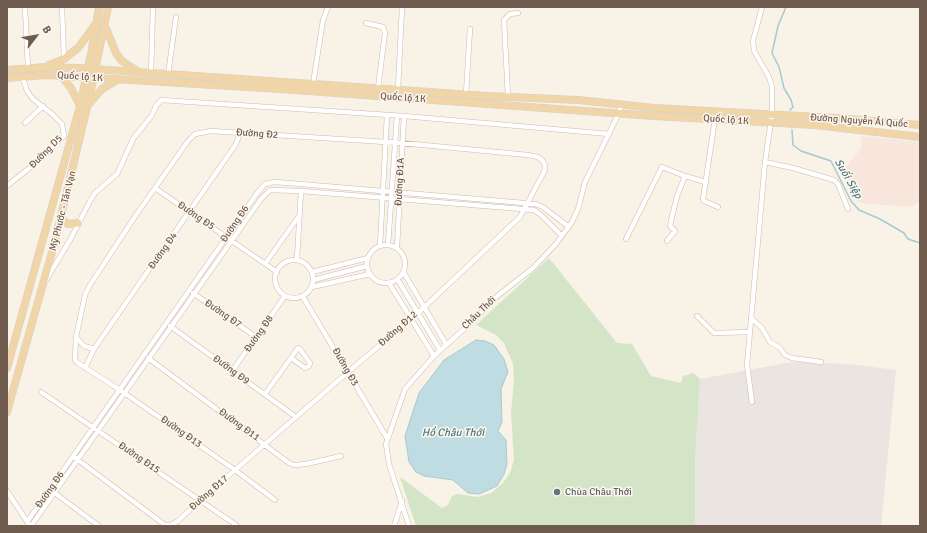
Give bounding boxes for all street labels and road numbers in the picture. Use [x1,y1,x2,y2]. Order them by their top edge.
street label: Quốc lộ 1K [57,69,103,85]
street label: Quốc lộ 1K [380,90,426,106]
street label: Quốc lộ 1K [703,112,749,128]
street label: Đường Nguyễn Ái Quốc [810,112,908,130]
street label: Đường Đ2 [235,127,279,141]
street label: Đường D5 [27,133,65,171]
street label: Đường Đ1A [393,158,407,206]
street label: Mỹ Phước - Tân Vạn [47,170,79,252]
street label: Đường Đ5 [175,199,217,233]
street label: Đường Đ6 [218,203,252,245]
street label: Đường Đ4 [146,230,180,272]
street label: Châu Thới [460,294,498,332]
street label: Đường Đ7 [202,297,244,331]
street label: Đường Đ12 [376,309,420,349]
street label: Đường Đ8 [242,313,276,355]
street label: Đường Đ3 [329,346,361,388]
street label: Đường Đ9 [210,353,252,387]
street label: Đường Đ11 [216,406,262,444]
street label: Đường Đ13 [158,413,204,451]
street label: Đường Đ15 [116,440,162,476]
street label: Đường Đ6 [33,469,67,511]
street label: Đường Đ17 [187,473,231,513]

